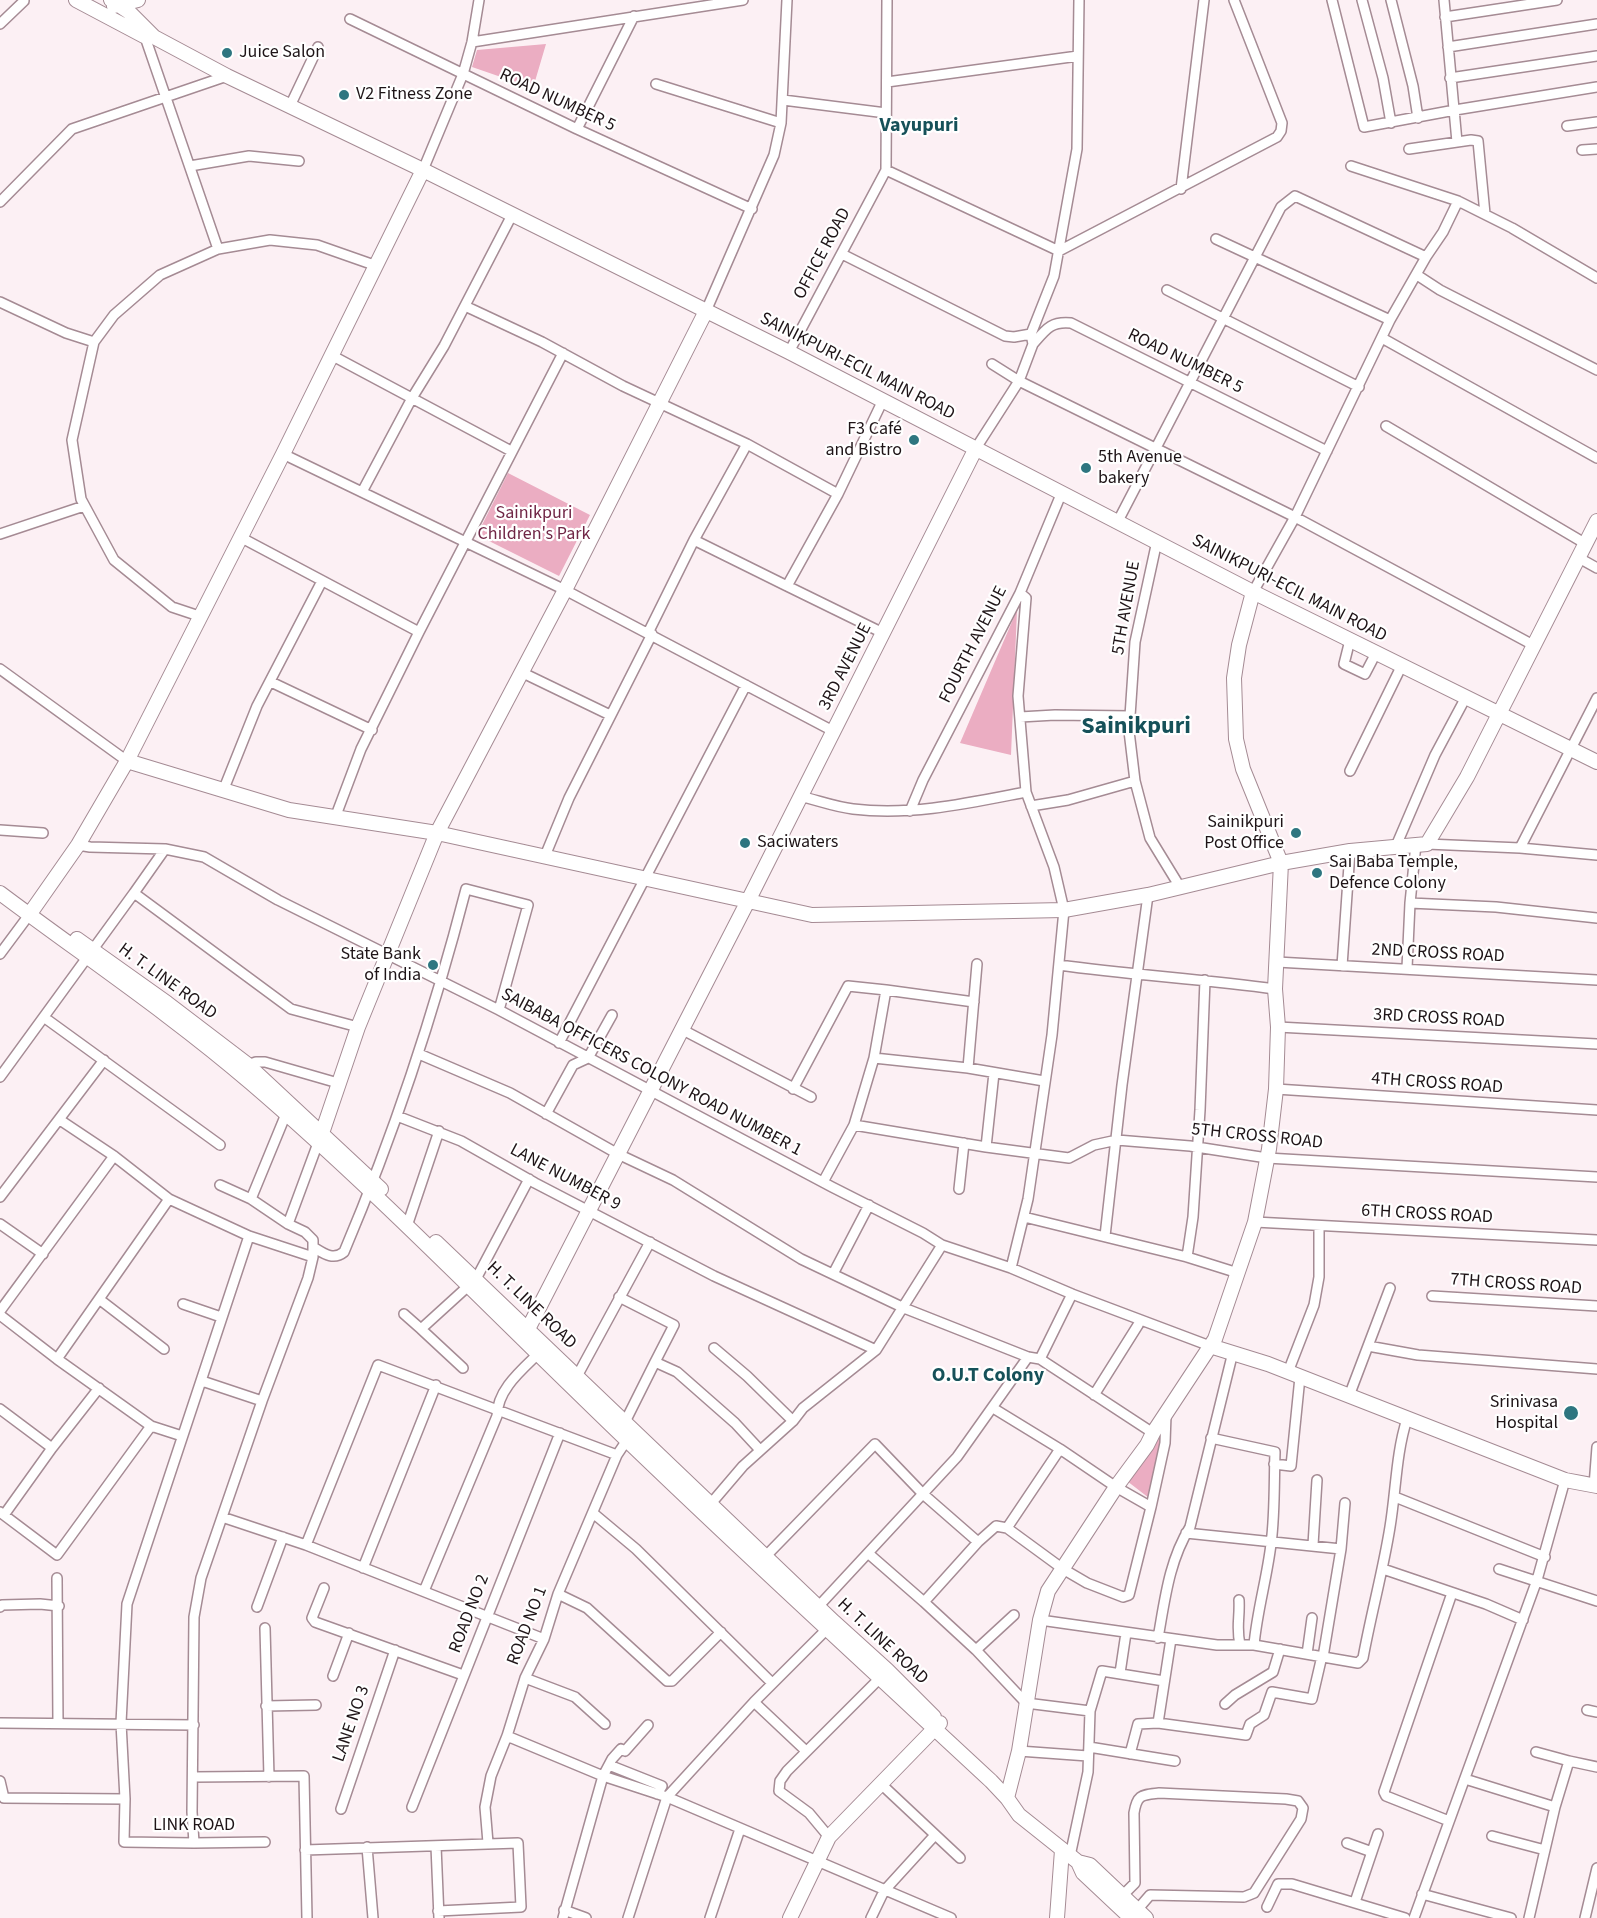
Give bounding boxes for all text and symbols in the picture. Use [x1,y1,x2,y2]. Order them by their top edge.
place label: Juice Salon [239,42,325,64]
marker: Juice Salon [220,46,234,60]
street label: ROAD NUMBER 5 [495,65,619,137]
place label: V2 Fitness Zone [356,84,473,106]
marker: V2 Fitness Zone [337,88,351,102]
district label: Vayupuri [879,115,959,139]
street label: OFFICE ROAD [790,204,856,304]
street label: SAINIKPURI-ECIL MAIN ROAD [756,308,958,426]
street label: ROAD NUMBER 5 [1124,325,1246,399]
place label: F3 Café and Bistro [825,419,902,462]
marker: F3 Café and Bistro [907,433,921,447]
place label: 5th Avenue bakery [1098,447,1182,490]
marker: 5th Avenue bakery [1079,461,1093,475]
park label: Sainikpuri Children's Park [478,503,590,546]
street label: SAINIKPURI-ECIL MAIN ROAD [1188,530,1390,648]
street label: 5TH AVENUE [1108,559,1146,657]
street label: FOURTH AVENUE [935,583,1013,707]
street label: 3RD AVENUE [815,620,877,714]
district label: Sainikpuri [1081,714,1191,742]
place label: Sainikpuri Post Office [1204,812,1284,854]
marker: Sainikpuri Post Office [1289,826,1303,840]
place label: Saciwaters [757,832,838,854]
marker: Saciwaters [738,836,752,850]
place label: Sai Baba Temple, Defence Colony [1329,852,1458,894]
marker: Sai Baba Temple, Defence Colony [1310,866,1324,880]
street label: H. T. LINE ROAD [113,939,221,1025]
street label: 2ND CROSS ROAD [1371,940,1505,968]
place label: State Bank of India [341,944,421,986]
marker: State Bank of India [426,958,440,972]
street label: SAIBABA OFFICERS COLONY ROAD NUMBER 1 [497,984,805,1162]
street label: 3RD CROSS ROAD [1373,1005,1505,1033]
street label: 4TH CROSS ROAD [1370,1069,1504,1099]
street label: 5TH CROSS ROAD [1190,1119,1324,1155]
street label: LANE NUMBER 9 [506,1140,624,1216]
street label: 6TH CROSS ROAD [1361,1201,1493,1229]
street label: H. T. LINE ROAD [482,1258,580,1354]
street label: 7TH CROSS ROAD [1449,1270,1583,1300]
district label: O.U.T Colony [932,1365,1044,1389]
place label: Srinivasa Hospital [1490,1392,1558,1434]
marker: Srinivasa Hospital [1562,1404,1580,1422]
street label: ROAD NO 2 [445,1572,495,1656]
street label: ROAD NO 1 [503,1584,553,1668]
street label: H. T. LINE ROAD [832,1594,932,1690]
street label: LANE NO 3 [329,1683,375,1765]
street label: LINK ROAD [153,1815,235,1837]

